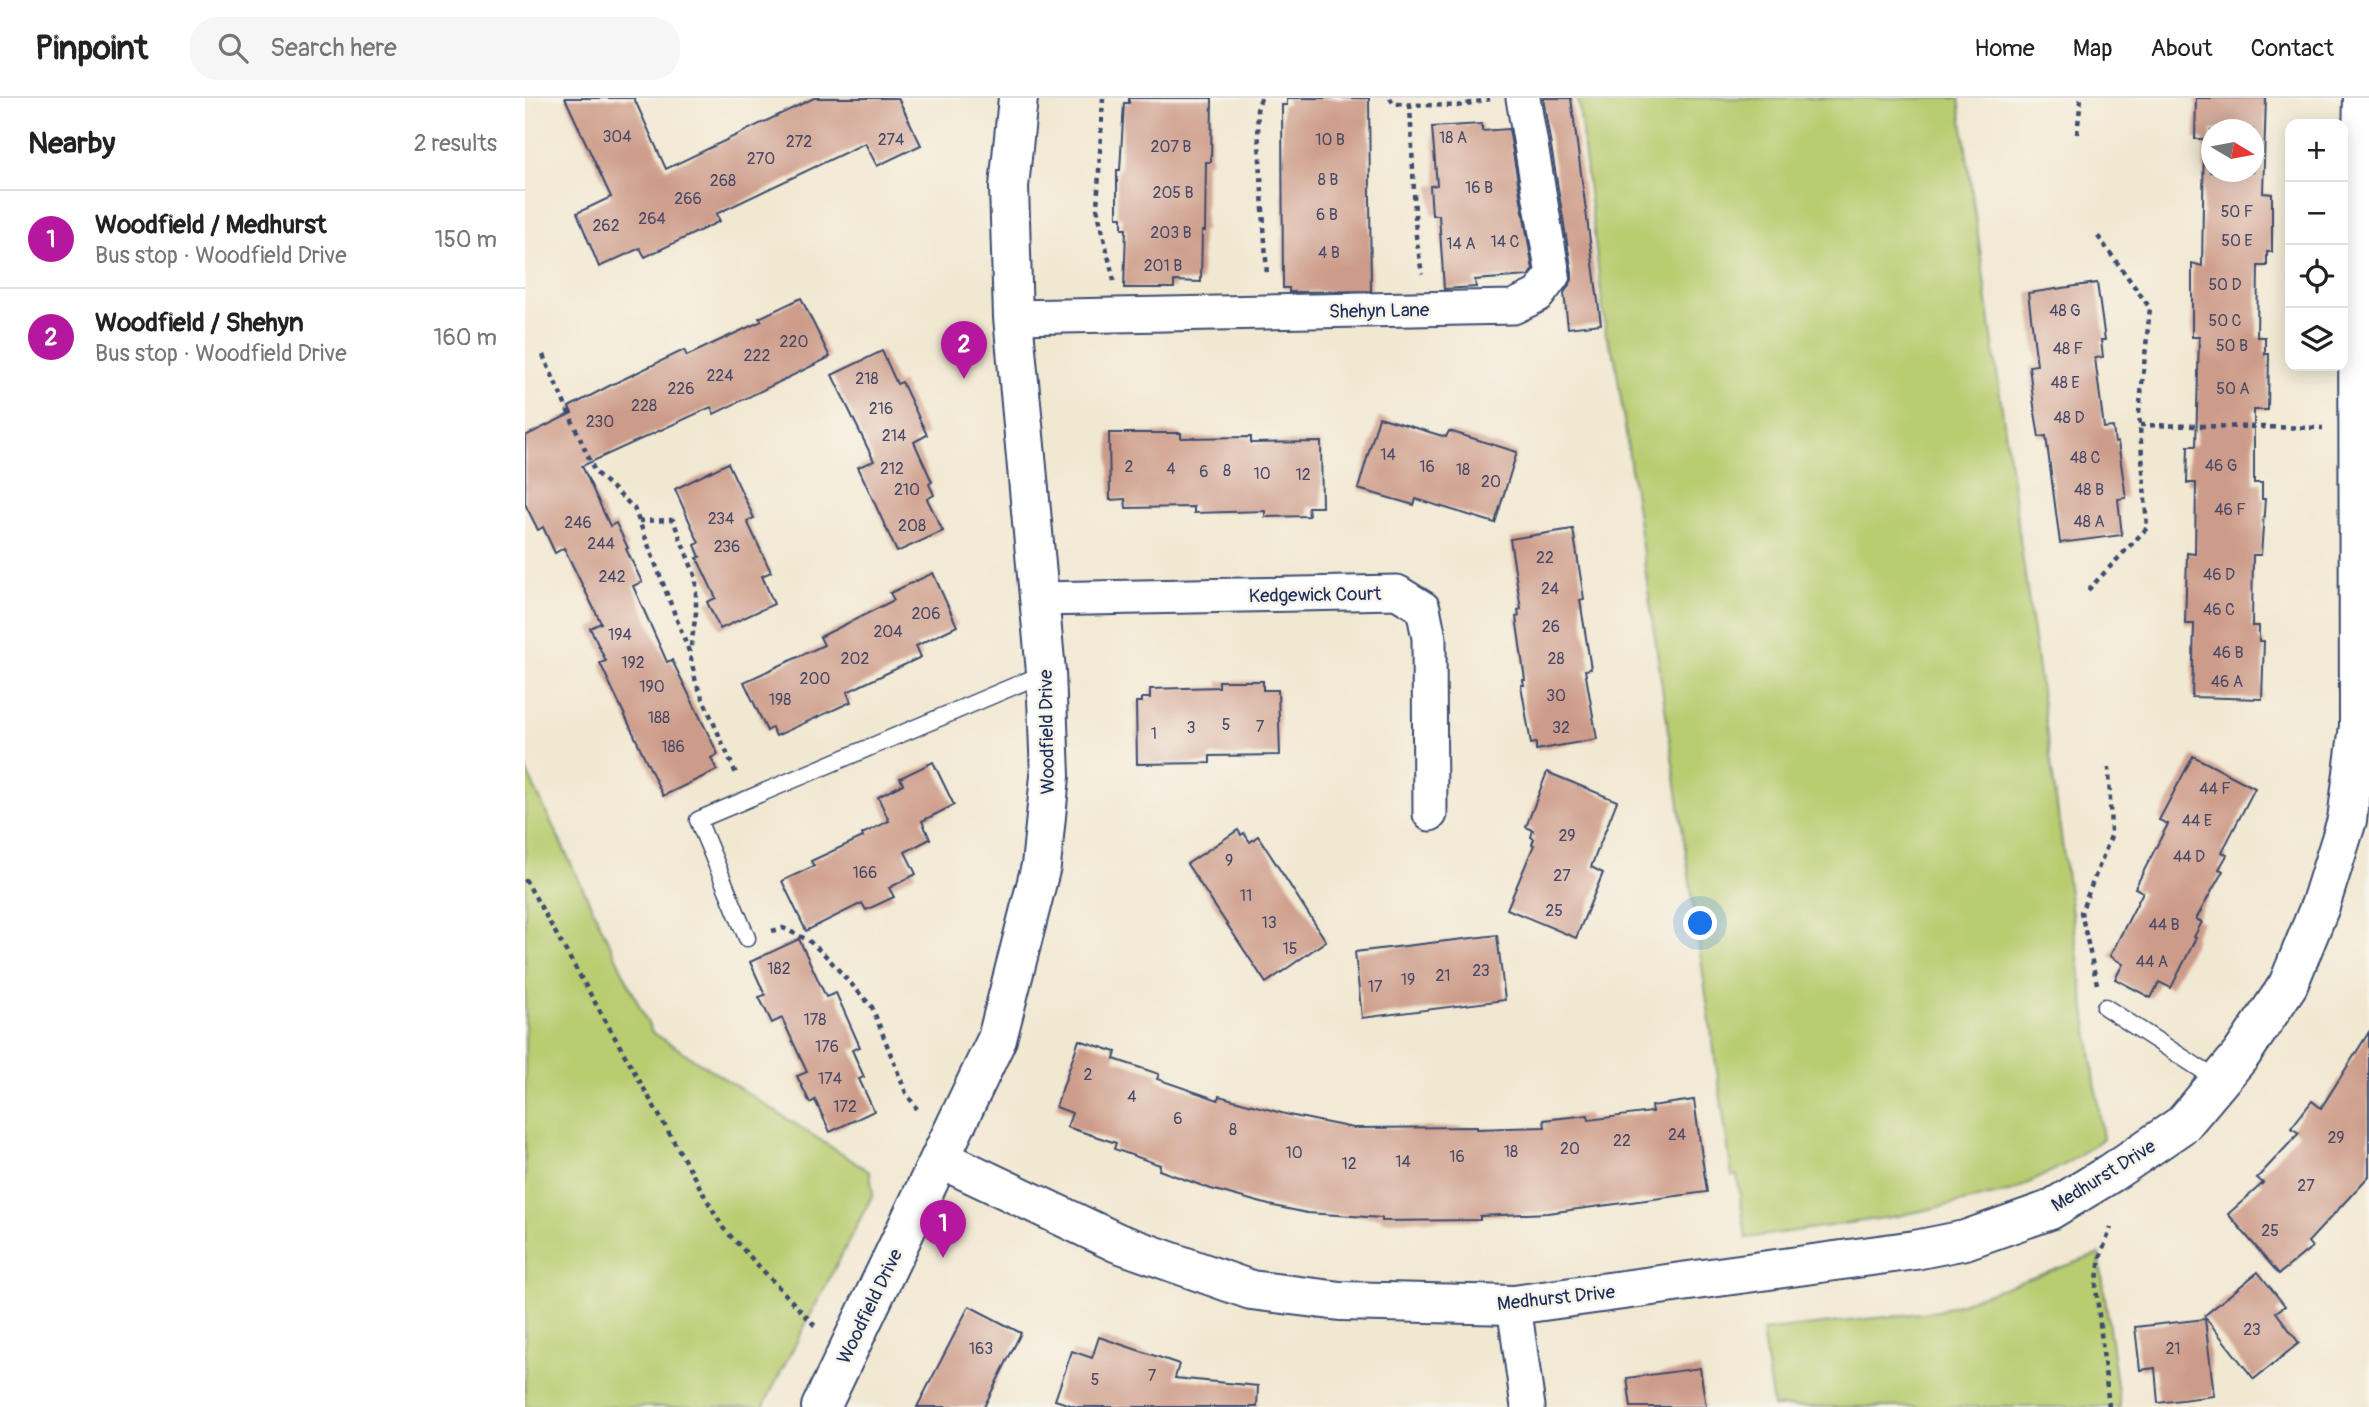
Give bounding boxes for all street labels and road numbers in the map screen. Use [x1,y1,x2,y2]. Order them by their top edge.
street label: Shehyn Lane [1329,298,1430,324]
street label: Kedgewick Court [1248,582,1382,608]
street label: Woodfield Drive [1034,669,1060,795]
street label: Medhurst Drive [2047,1134,2161,1217]
street label: Woodfield Drive [832,1244,908,1368]
street label: Medhurst Drive [1496,1280,1617,1316]

